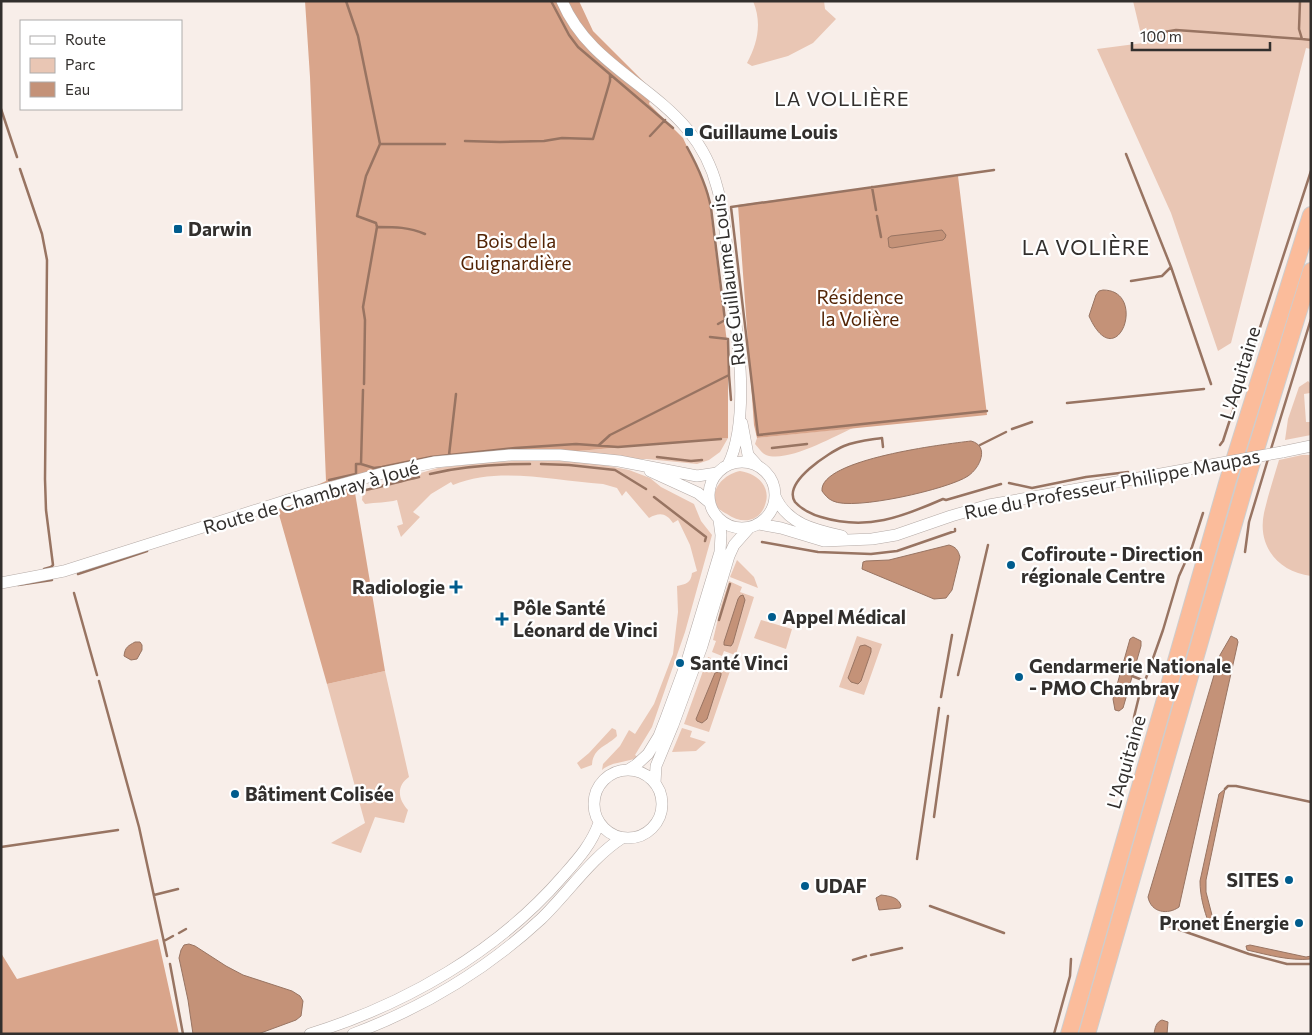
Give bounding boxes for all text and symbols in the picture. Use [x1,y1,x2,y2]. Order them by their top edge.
legend [20,20,182,110]
scale bar [1132,20,1270,52]
text: 100 m [1140,27,1182,45]
text: Route [65,30,106,48]
text: Parc [65,55,95,73]
text: Eau [65,80,90,98]
district label: LA VOLLIÈRE [774,86,910,110]
place label: Guillaume Louis [699,120,838,143]
marker: Guillaume Louis [683,126,695,138]
street label: Rue Guillaume Louis [706,193,749,367]
place label: Darwin [188,217,252,240]
marker: Darwin [172,223,184,235]
park label: Bois de la Guignardière [461,229,571,274]
district label: LA VOLIÈRE [1022,234,1150,259]
park label: Résidence la Volière [817,285,903,330]
street label: L'Aquitaine [1214,323,1265,422]
street label: Rue du Professeur Philippe Maupas [962,444,1262,523]
street label: Route de Chambray à Joué [200,455,421,538]
place label: Cofiroute - Direction régionale Centre [1021,542,1203,587]
marker: Cofiroute - Direction régionale Centre [1005,559,1017,571]
place label: Radiologie [352,575,445,598]
marker: Radiologie [449,580,463,594]
place label: Pôle Santé Léonard de Vinci [513,596,658,641]
place label: Appel Médical [782,605,906,628]
marker: Appel Médical [766,611,778,623]
marker: Pôle Santé Léonard de Vinci [495,612,509,626]
place label: Santé Vinci [690,651,788,674]
place label: Gendarmerie Nationale - PMO Chambray [1029,654,1231,699]
marker: Santé Vinci [674,657,686,669]
marker: Gendarmerie Nationale - PMO Chambray [1013,671,1025,683]
street label: L'Aquitaine [1101,712,1150,811]
place label: Bâtiment Colisée [245,782,394,805]
marker: Bâtiment Colisée [229,788,241,800]
place label: SITES [1227,868,1279,891]
place label: UDAF [815,874,867,897]
marker: SITES [1283,874,1295,886]
marker: UDAF [799,880,811,892]
place label: Pronet Énergie [1159,911,1289,934]
marker: Pronet Énergie [1293,917,1305,929]

